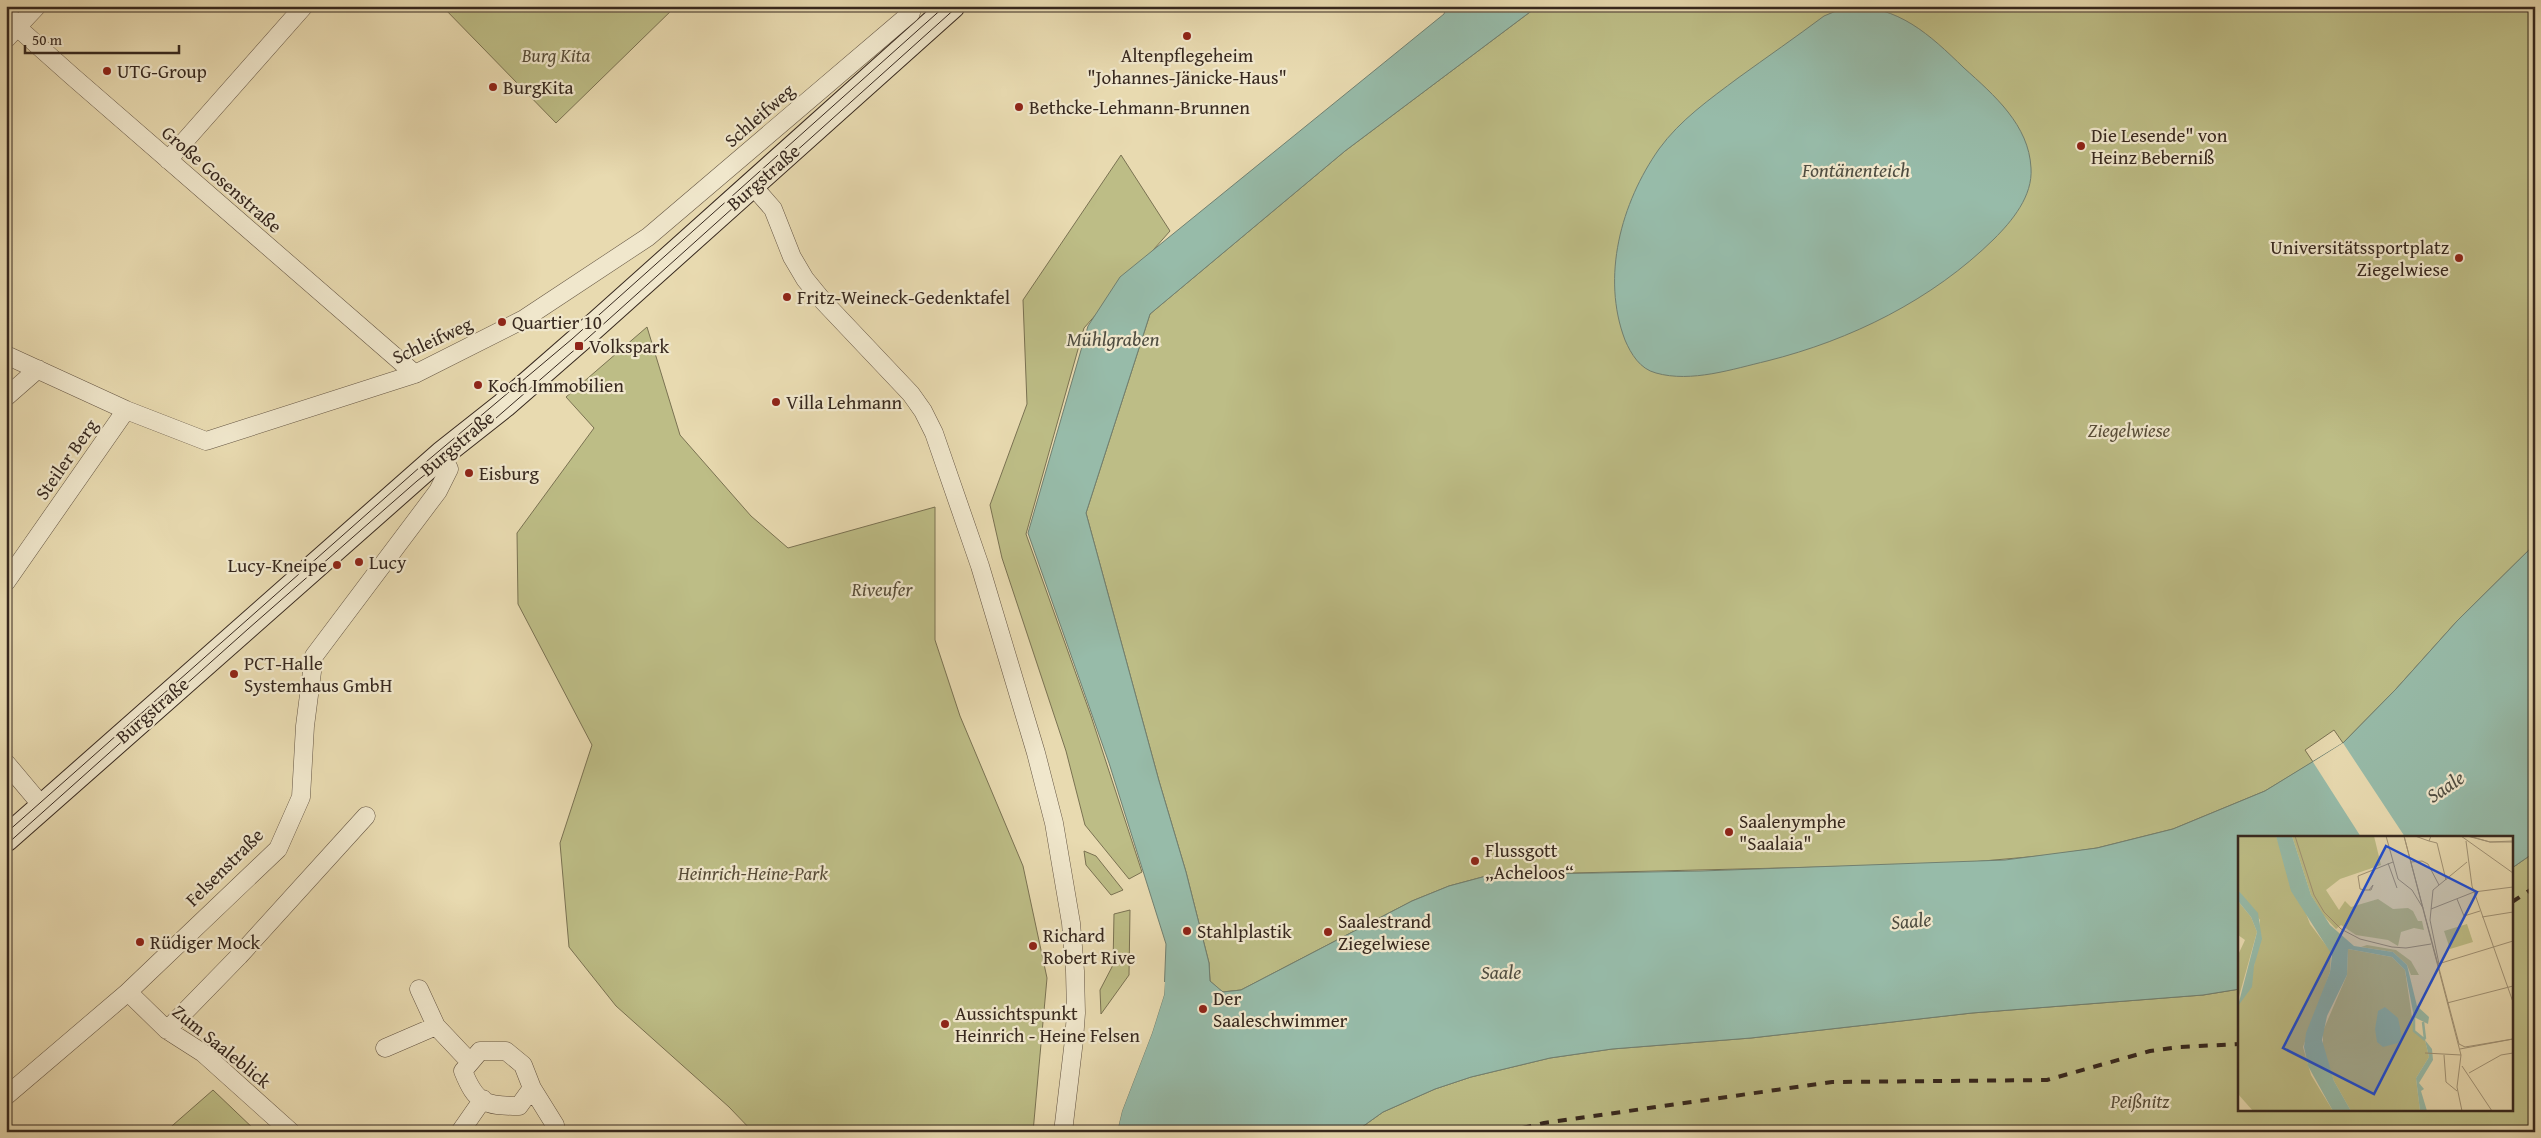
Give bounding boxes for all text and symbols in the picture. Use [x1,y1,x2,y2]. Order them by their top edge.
scale bar [25,22,179,54]
text: 50 m [32,29,63,50]
marker: Altenpflegeheim "Johannes-Jänicke-Haus" [1181,30,1193,42]
park label: Burg Kita [521,41,591,69]
place label: Altenpflegeheim "Johannes-Jänicke-Haus" [1087,41,1287,91]
place label: UTG-Group [117,57,207,85]
marker: UTG-Group [101,65,113,77]
place label: BurgKita [503,73,574,101]
street label: Schleifweg [718,76,801,154]
marker: BurgKita [487,81,499,93]
place label: Bethcke-Lehmann-Brunnen [1029,93,1250,121]
marker: Bethcke-Lehmann-Brunnen [1013,101,1025,113]
street label: Große Gosenstraße [156,119,288,239]
place label: Die Lesende" von Heinz Beberniß [2091,121,2228,171]
street label: Burgstraße [720,137,806,217]
marker: Die Lesende" von Heinz Beberniß [2075,140,2087,152]
water label: Fontänenteich [1801,155,1910,184]
place label: Universitätssportplatz Ziegelwiese [2270,233,2449,283]
marker: Universitätssportplatz Ziegelwiese [2453,252,2465,264]
place label: Fritz-Weineck-Gedenktafel [797,283,1010,311]
marker: Fritz-Weineck-Gedenktafel [781,291,793,303]
place label: Quartier 10 [512,308,602,336]
street label: Schleifweg [387,309,477,371]
marker: Quartier 10 [496,316,508,328]
water label: Mühlgraben [1066,324,1160,353]
place label: Volkspark [589,332,670,360]
marker: Volkspark [573,340,585,352]
place label: Koch Immobilien [488,371,624,399]
marker: Koch Immobilien [472,379,484,391]
place label: Villa Lehmann [786,388,903,416]
marker: Villa Lehmann [770,396,782,408]
street label: Burgstraße [414,404,500,482]
street label: Steiler Berg [28,412,105,505]
park label: Ziegelwiese [2088,416,2171,444]
place label: Eisburg [479,459,539,487]
marker: Eisburg [463,467,475,479]
place label: Lucy [369,548,407,576]
place label: Lucy-Kneipe [228,551,327,579]
marker: Lucy [353,556,365,568]
marker: Lucy-Kneipe [331,559,343,571]
park label: Riveufer [850,575,913,603]
place label: PCT-Halle Systemhaus GmbH [244,649,392,699]
marker: PCT-Halle Systemhaus GmbH [228,668,240,680]
street label: Burgstraße [109,670,195,750]
water label: Saale [2420,763,2470,809]
place label: Saalenymphe "Saalaia" [1739,807,1846,857]
street label: Felsenstraße [178,821,270,913]
marker: Saalenymphe "Saalaia" [1723,826,1735,838]
place label: Flussgott „Acheloos“ [1485,836,1574,886]
inset map [2238,836,2514,1110]
marker: Flussgott „Acheloos“ [1469,855,1481,867]
park label: Heinrich-Heine-Park [677,859,828,887]
water label: Saale [1890,904,1932,936]
place label: Saalestrand Ziegelwiese [1338,907,1432,957]
place label: Stahlplastik [1197,917,1292,945]
place label: Richard Robert Rive [1043,921,1135,971]
marker: Stahlplastik [1181,925,1193,937]
marker: Saalestrand Ziegelwiese [1322,926,1334,938]
place label: Rüdiger Mock [150,928,260,956]
marker: Rüdiger Mock [134,936,146,948]
marker: Richard Robert Rive [1027,940,1039,952]
water label: Saale [1481,957,1521,986]
place label: Der Saaleschwimmer [1213,984,1348,1034]
street label: Zum Saaleblick [167,997,278,1095]
place label: Aussichtspunkt Heinrich - Heine Felsen [955,999,1140,1049]
marker: Der Saaleschwimmer [1197,1003,1209,1015]
marker: Aussichtspunkt Heinrich - Heine Felsen [939,1018,951,1030]
park label: Peißnitz [2109,1087,2170,1115]

